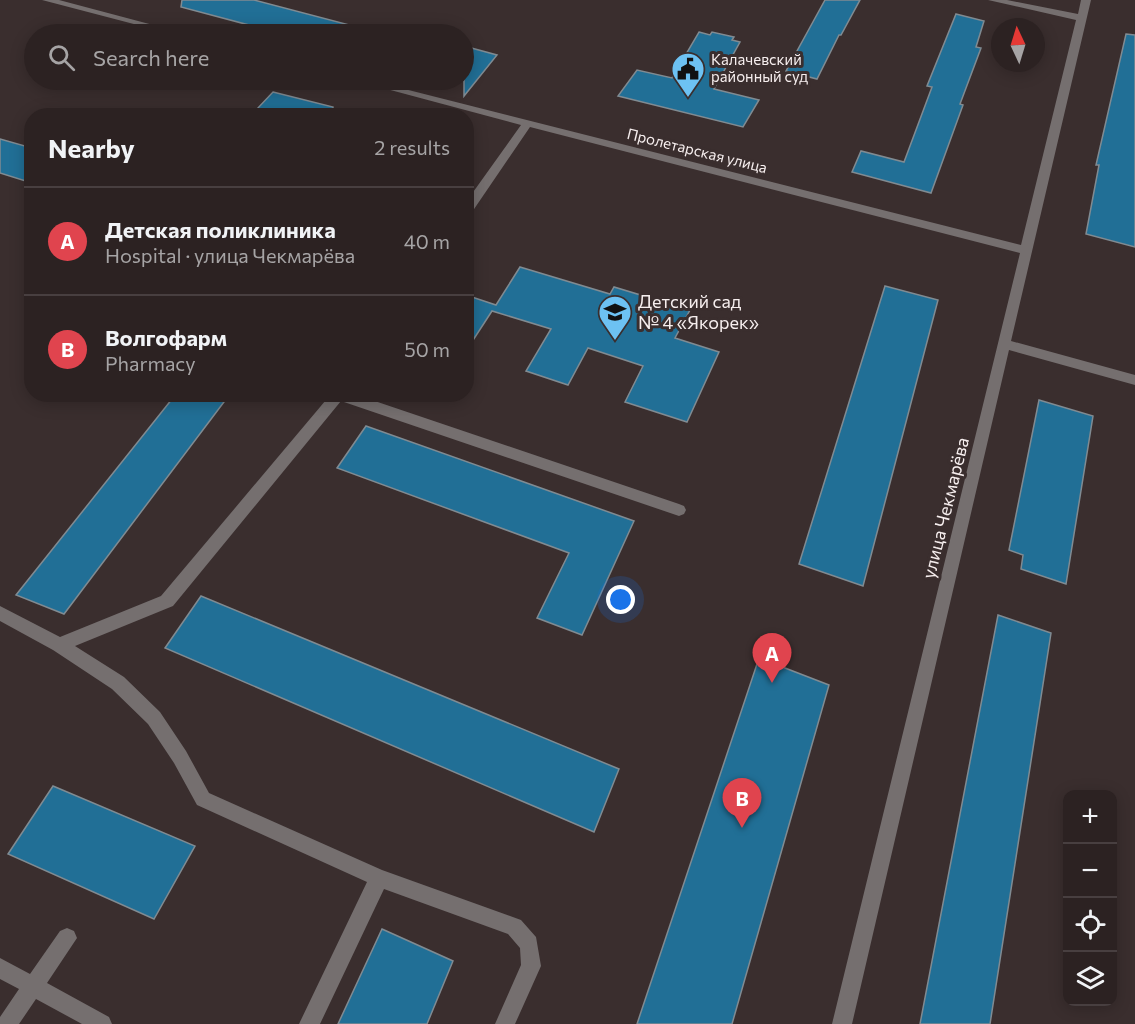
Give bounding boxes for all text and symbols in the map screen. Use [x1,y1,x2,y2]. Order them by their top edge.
north arrow [991,18,1045,72]
search box [24,24,474,90]
icon: search [45,41,78,74]
text: Search here [93,44,209,71]
place label: Калачевский районный суд [711,50,808,85]
public building icon: Калачевский районный суд [670,51,706,98]
street label: Пролетарская улица [625,124,769,176]
text: Nearby [48,132,135,163]
text: 2 results [374,135,450,159]
text: Детская поликлиника [105,216,336,243]
text: A [60,229,75,253]
text: 40 m [404,229,450,253]
text: Hospital · улица Чекмарёва [105,243,355,267]
place label: Детский сад № 4 «Якорек» [638,290,759,333]
school or university icon: Детский сад № 4 «Якорек» [597,294,633,341]
text: Волгофарм [105,324,227,351]
text: B [61,337,74,361]
text: 50 m [404,337,450,361]
text: Pharmacy [105,351,196,375]
street label: улица Чекмарёва [917,435,973,581]
your location [606,585,635,614]
pin: A [752,634,792,683]
pin: B [722,778,762,828]
map controls [1063,790,1117,1006]
button: + [1063,790,1117,844]
button: − [1063,844,1117,898]
button: locate [1063,898,1117,952]
button: layers [1063,952,1117,1006]

